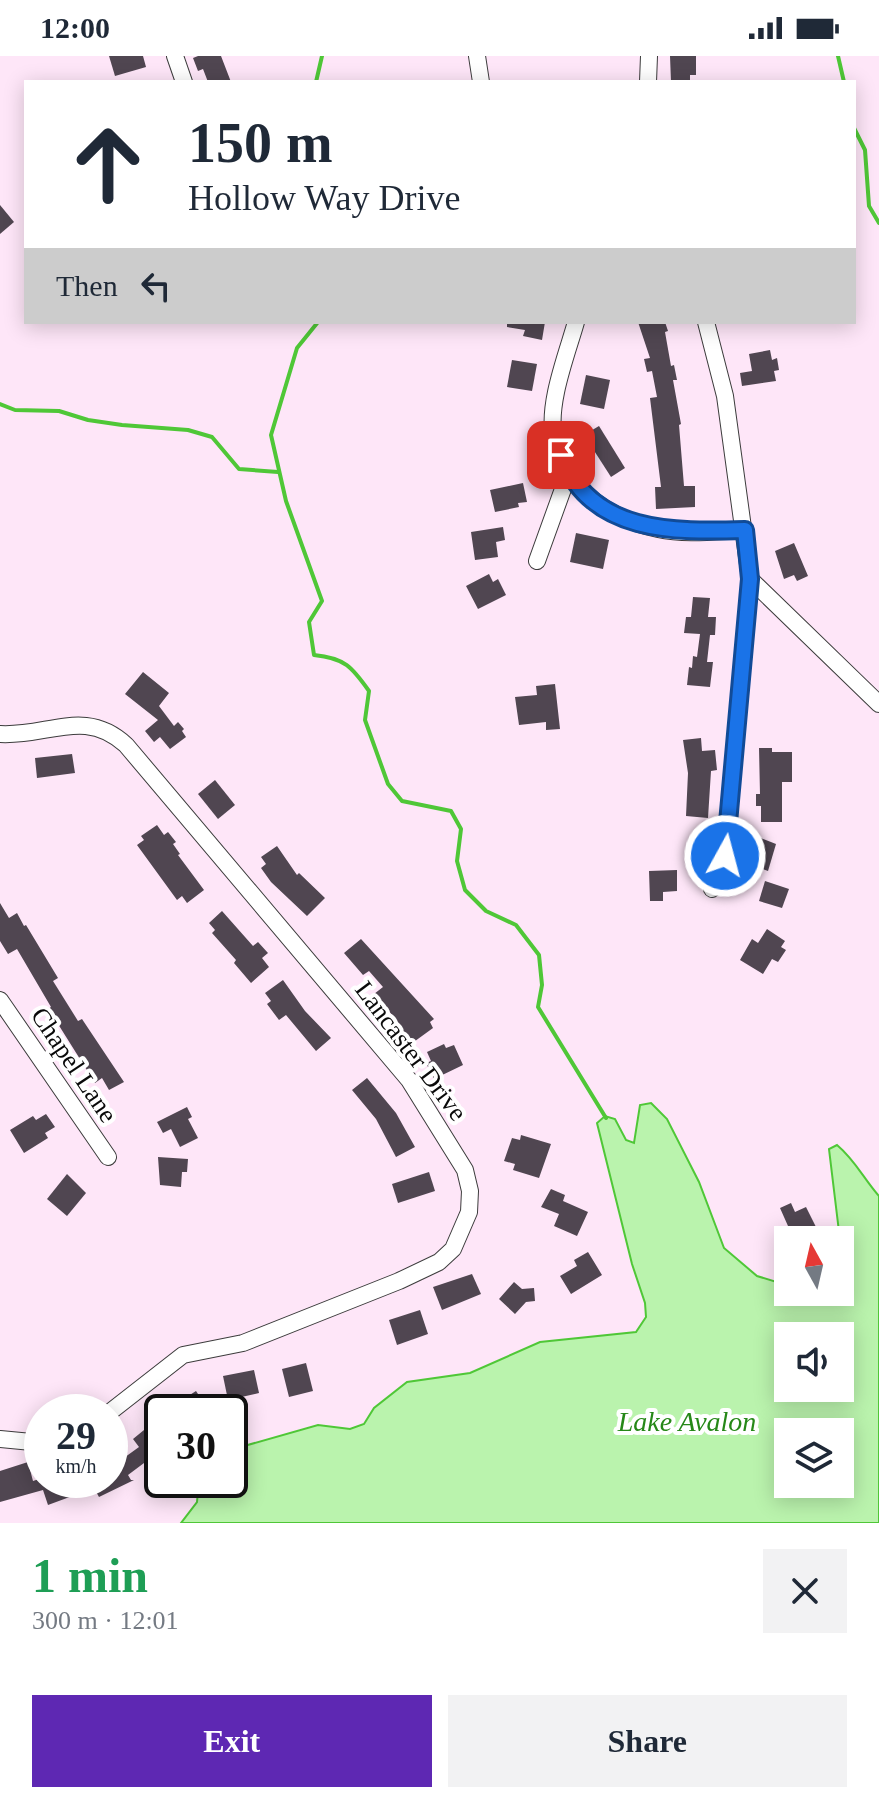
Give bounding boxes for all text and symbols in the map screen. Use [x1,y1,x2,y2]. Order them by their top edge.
text: 12:00 [40,11,110,44]
icon: ahead [56,112,160,216]
text: 150 m [188,112,333,174]
text: Hollow Way Drive [188,178,460,218]
icon: left [134,264,178,308]
text: Then [56,269,118,302]
pin [527,421,595,489]
icon: arrive [539,433,583,477]
position arrow [683,814,767,898]
street label: Lancaster Drive [349,976,473,1126]
street label: Chapel Lane [25,1002,123,1128]
north arrow [774,1226,854,1306]
map controls [774,1226,854,1498]
button: sound [774,1322,854,1402]
speed limit sign: 30 [144,1394,248,1498]
water label: Lake Avalon [617,1406,756,1437]
text: 29 [56,1413,96,1458]
button: layers [774,1418,854,1498]
text: km/h [55,1455,97,1477]
text: 1 min [32,1549,148,1602]
button: close [763,1549,847,1633]
text: 300 m · 12:01 [32,1606,179,1635]
button: Exit [32,1695,432,1787]
button: Share [448,1695,847,1787]

